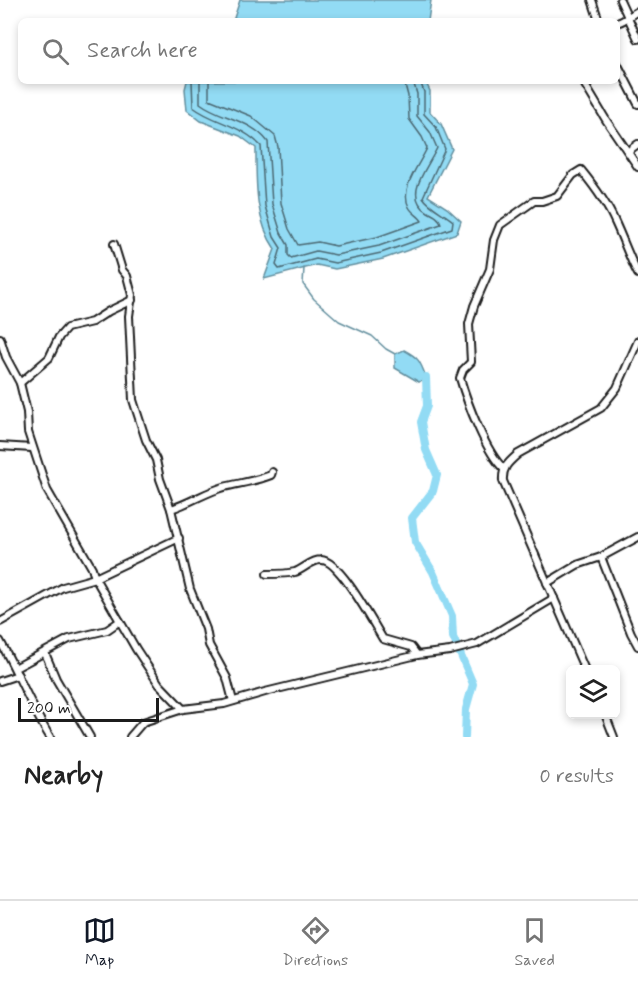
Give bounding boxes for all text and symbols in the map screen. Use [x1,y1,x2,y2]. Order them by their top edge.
search box [18,18,620,84]
icon: search [39,35,72,68]
text: Search here [87,37,198,65]
map controls [566,665,620,719]
button: layers [566,665,620,719]
scale bar [18,695,159,722]
text: 200 m [27,698,71,719]
text: Nearby [24,759,103,793]
text: 0 results [540,763,614,790]
tab: Map [83,914,116,971]
tab: Directions [282,914,348,971]
tab: Saved [514,914,555,971]

